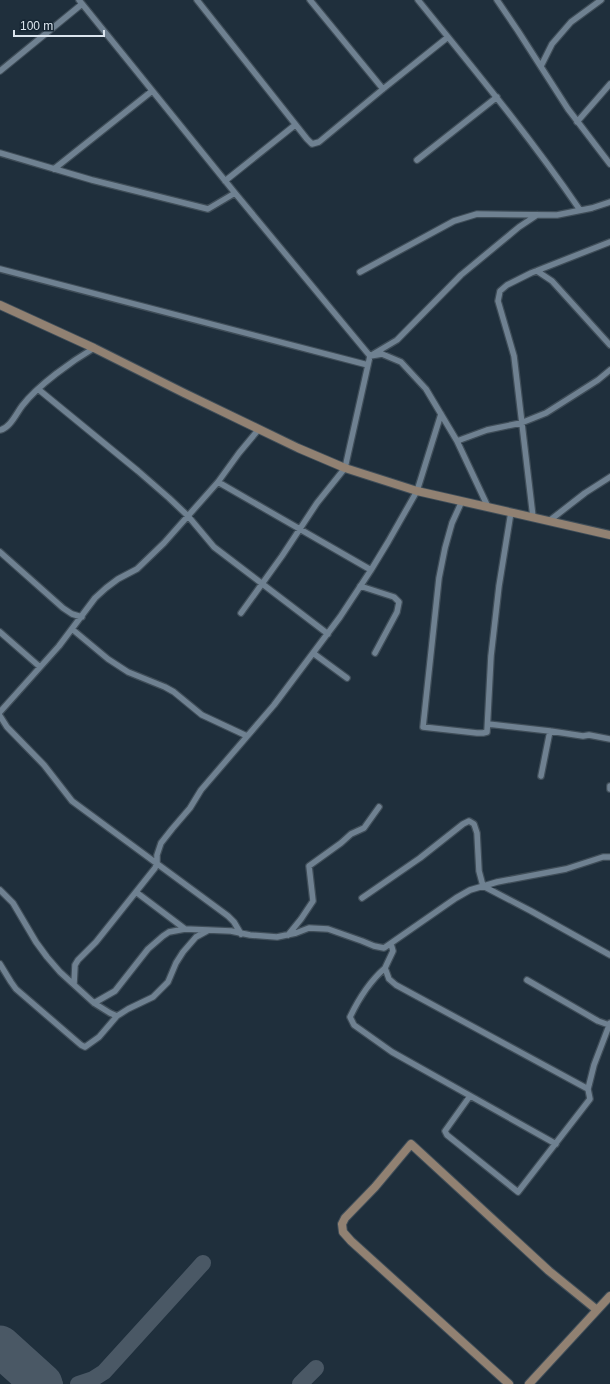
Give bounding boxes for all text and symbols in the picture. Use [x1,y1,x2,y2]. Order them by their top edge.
scale bar [14,12,104,38]
text: 100 m [20,19,53,33]

